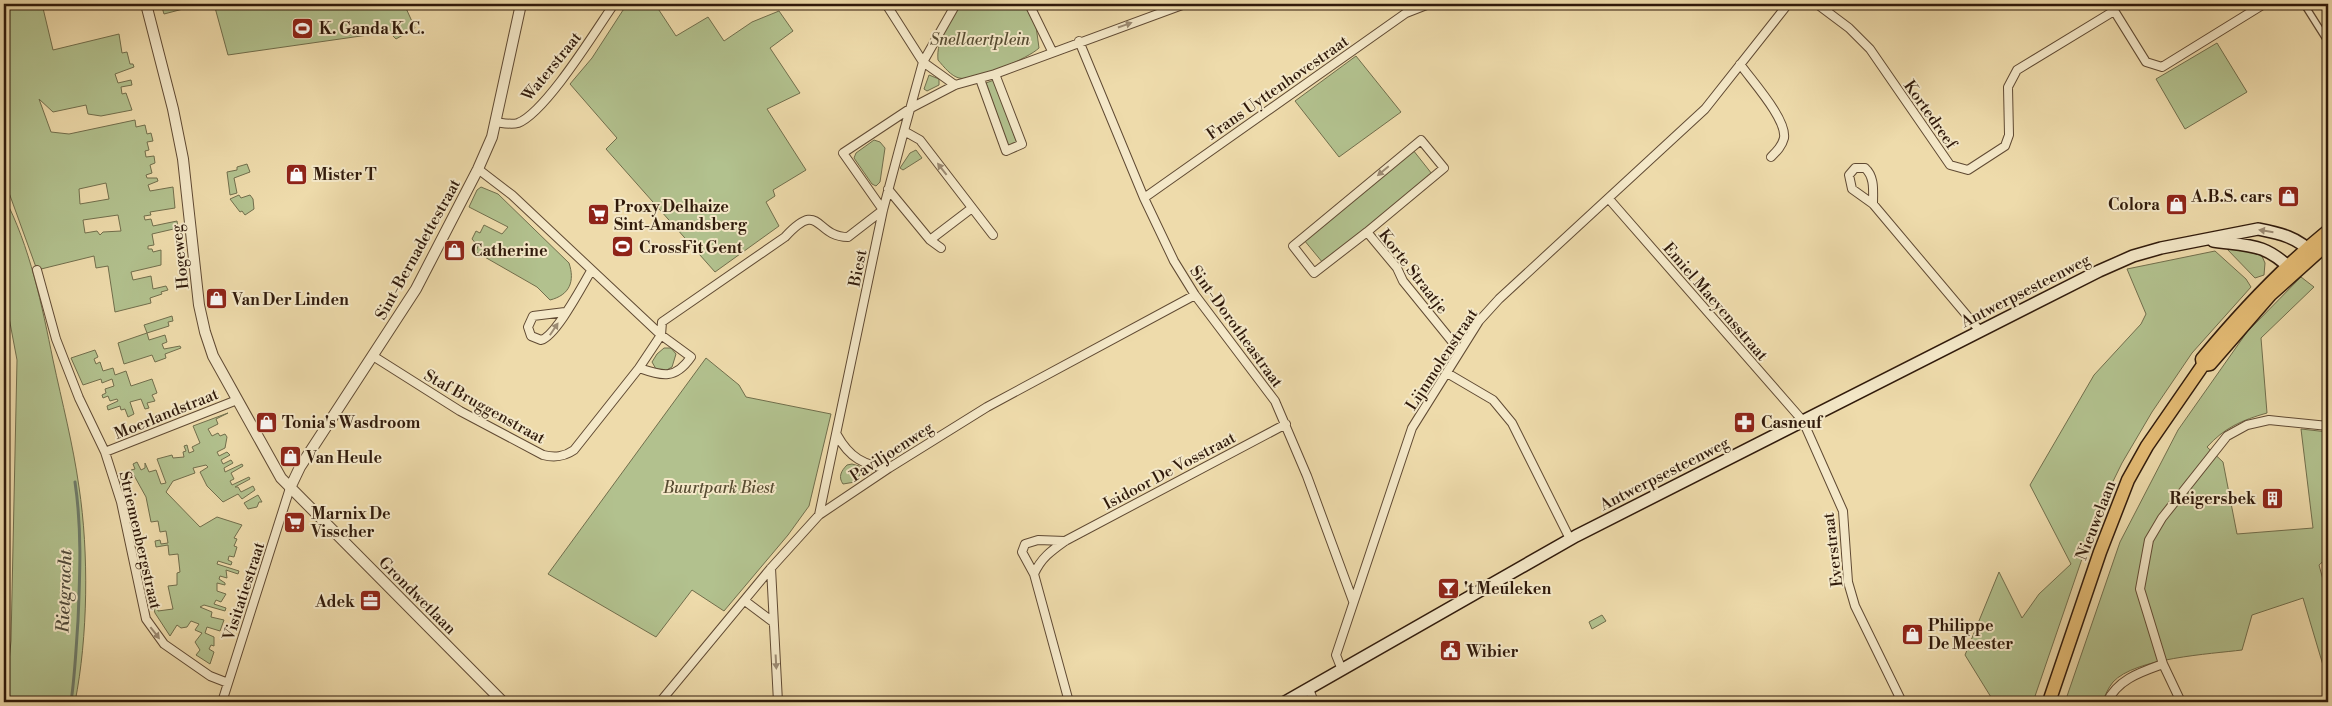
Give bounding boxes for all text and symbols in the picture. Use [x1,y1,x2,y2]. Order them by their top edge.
sports icon: K. Ganda K.C. [291,16,315,40]
place label: K. Ganda K.C. [319,19,425,39]
one-way arrow [1117,20,1132,28]
street label: Waterstraat [517,28,586,106]
park label: Snellaertplein [930,30,1031,50]
street label: Frans Uyttenhovestraat [1203,31,1353,144]
street label: Kortedreef [1899,76,1962,154]
shop icon: Mister T [285,162,309,186]
one-way arrow [937,162,947,176]
place label: Mister T [313,165,377,185]
one-way arrow [1377,165,1390,176]
street label: Sint-Bernadettestraat [371,175,465,323]
shop icon: A.B.S. cars [2276,184,2300,208]
place label: A.B.S. cars [2190,187,2272,207]
shop icon: Colora [2164,192,2188,216]
place label: Colora [2108,195,2160,215]
place label: Proxy Delhaize Sint-Amandsberg [614,197,748,235]
supermarket icon: Proxy Delhaize Sint-Amandsberg [586,203,610,227]
street label: Hogeweg [167,223,193,290]
street label: Korte Straatje [1374,225,1452,318]
one-way arrow [2257,226,2273,234]
sports icon: CrossFit Gent [611,235,635,259]
shop icon: Catherine [443,238,467,262]
place label: CrossFit Gent [639,238,743,258]
street label: Emiel Maeyensstraat [1658,238,1772,365]
place label: Catherine [471,241,548,261]
street label: Biest [844,248,871,289]
street label: Antwerpsesteenweg [1957,249,2094,333]
street label: Sint-Dorotheastraat [1185,262,1287,392]
shop icon: Van Der Linden [204,287,228,311]
place label: Van Der Linden [231,290,349,310]
street label: Lijnmolenstraat [1402,305,1482,414]
one-way arrow [549,322,559,335]
street label: Staf Bruggenstraat [420,365,549,449]
street label: Moerlandstraat [111,384,222,444]
shop icon: Tonia's Wasdroom [254,410,278,434]
pharmacy icon: Casneuf [1733,410,1757,434]
place label: Tonia's Wasdroom [282,413,421,433]
place label: Casneuf [1761,413,1824,433]
street label: Paviljoenweg [846,417,938,486]
street label: Isidoor De Vosstraat [1100,427,1239,514]
street label: Antwerpsesteenweg [1596,432,1733,516]
shop icon: Van Heule [278,445,302,469]
place label: Van Heule [305,448,382,468]
street label: Striemenbergstraat [114,469,166,611]
street label: Nieuwelaan [2072,477,2120,563]
park label: Buurtpark Biest [662,478,776,498]
building icon: Reigersbek [2260,486,2284,510]
place label: Reigersbek [2170,489,2257,509]
place label: Marnix De Visscher [310,504,391,542]
supermarket icon: Marnix De Visscher [283,510,307,534]
street label: Everstraat [1818,511,1847,588]
street label: Visitatiestraat [218,539,269,644]
water label: Rietgracht [52,548,77,634]
street label: Grondwetlaan [374,553,461,639]
bar icon: 't Meuleken [1436,576,1460,600]
place label: 't Meuleken [1464,579,1551,599]
office icon: Adek [359,589,383,613]
place label: Adek [314,592,356,612]
place label: Philippe De Meester [1928,616,2013,654]
shop icon: Philippe De Meester [1900,622,1924,646]
one-way arrow [149,626,160,639]
public building icon: Wibier [1438,639,1462,663]
place label: Wibier [1465,642,1519,662]
one-way arrow [772,654,780,670]

